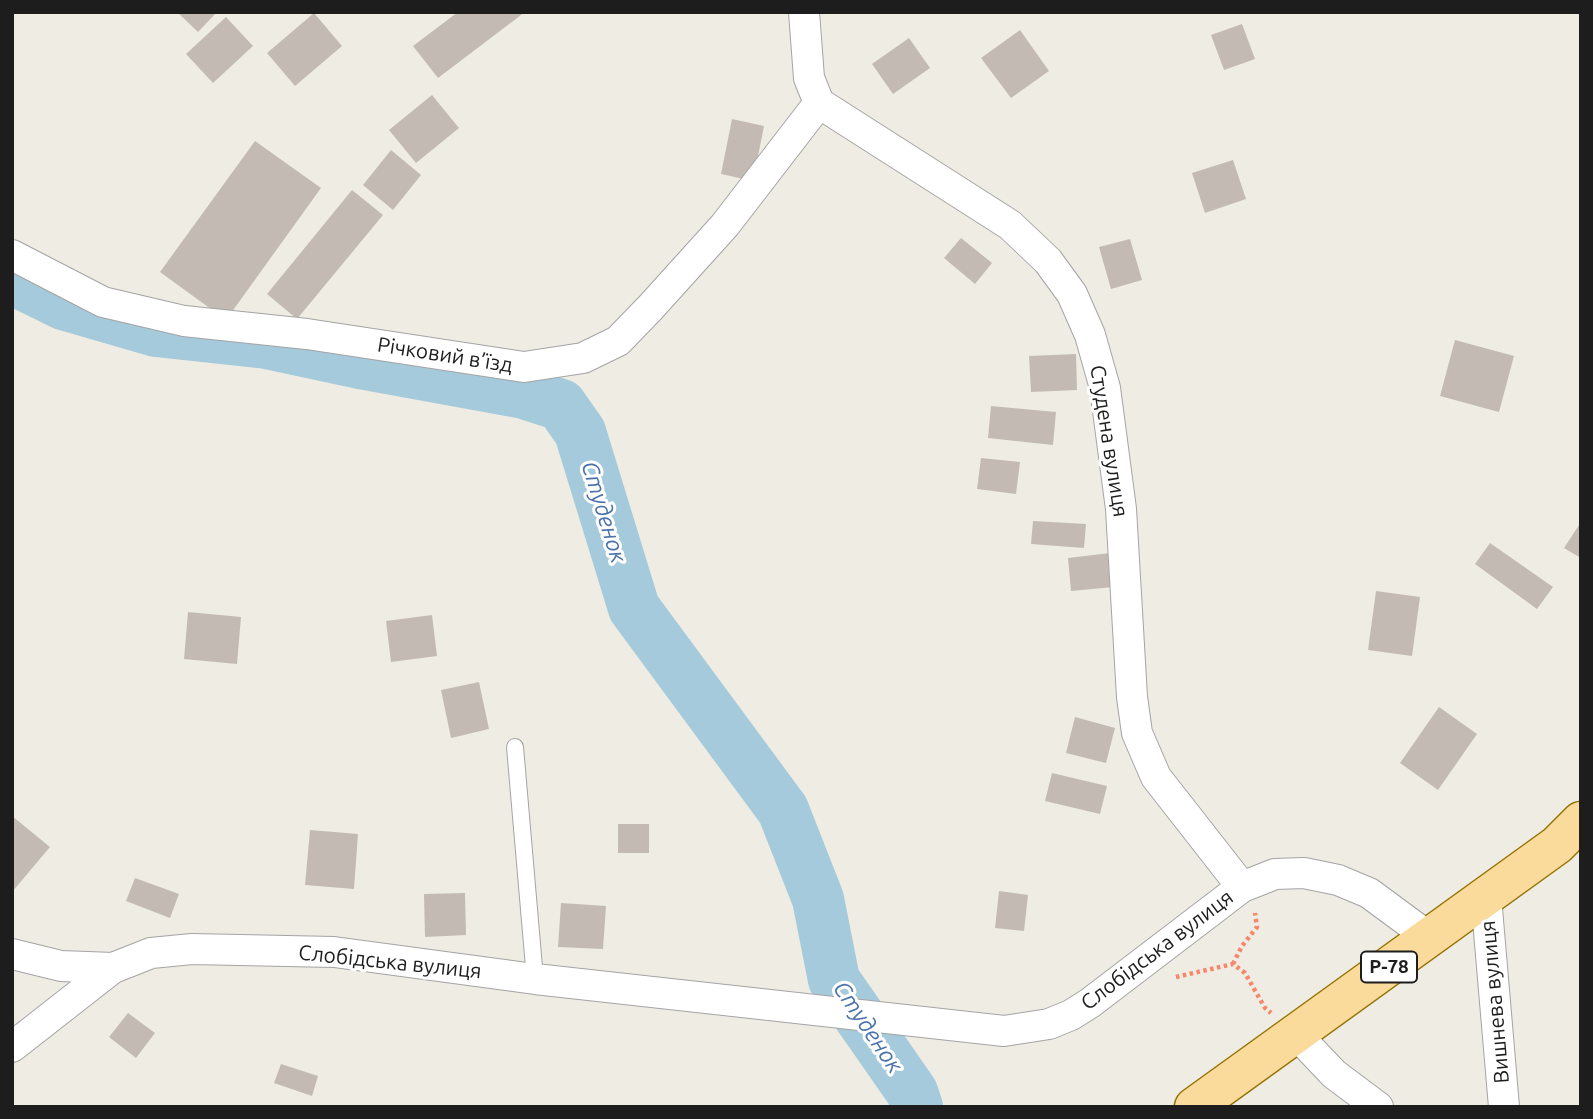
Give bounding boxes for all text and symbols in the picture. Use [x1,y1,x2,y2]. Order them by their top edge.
street label: Річковий в’їзд [376,332,514,378]
street label: Студена вулиця [1085,363,1133,519]
water label: Студенок [575,458,633,566]
street label: Слобідська вулиця [1076,885,1238,1015]
street label: Вишнева вулиця [1475,920,1515,1084]
street label: Слобідська вулиця [297,940,483,984]
road number: Р-78 [1361,951,1417,982]
water label: Студенок [827,976,909,1078]

